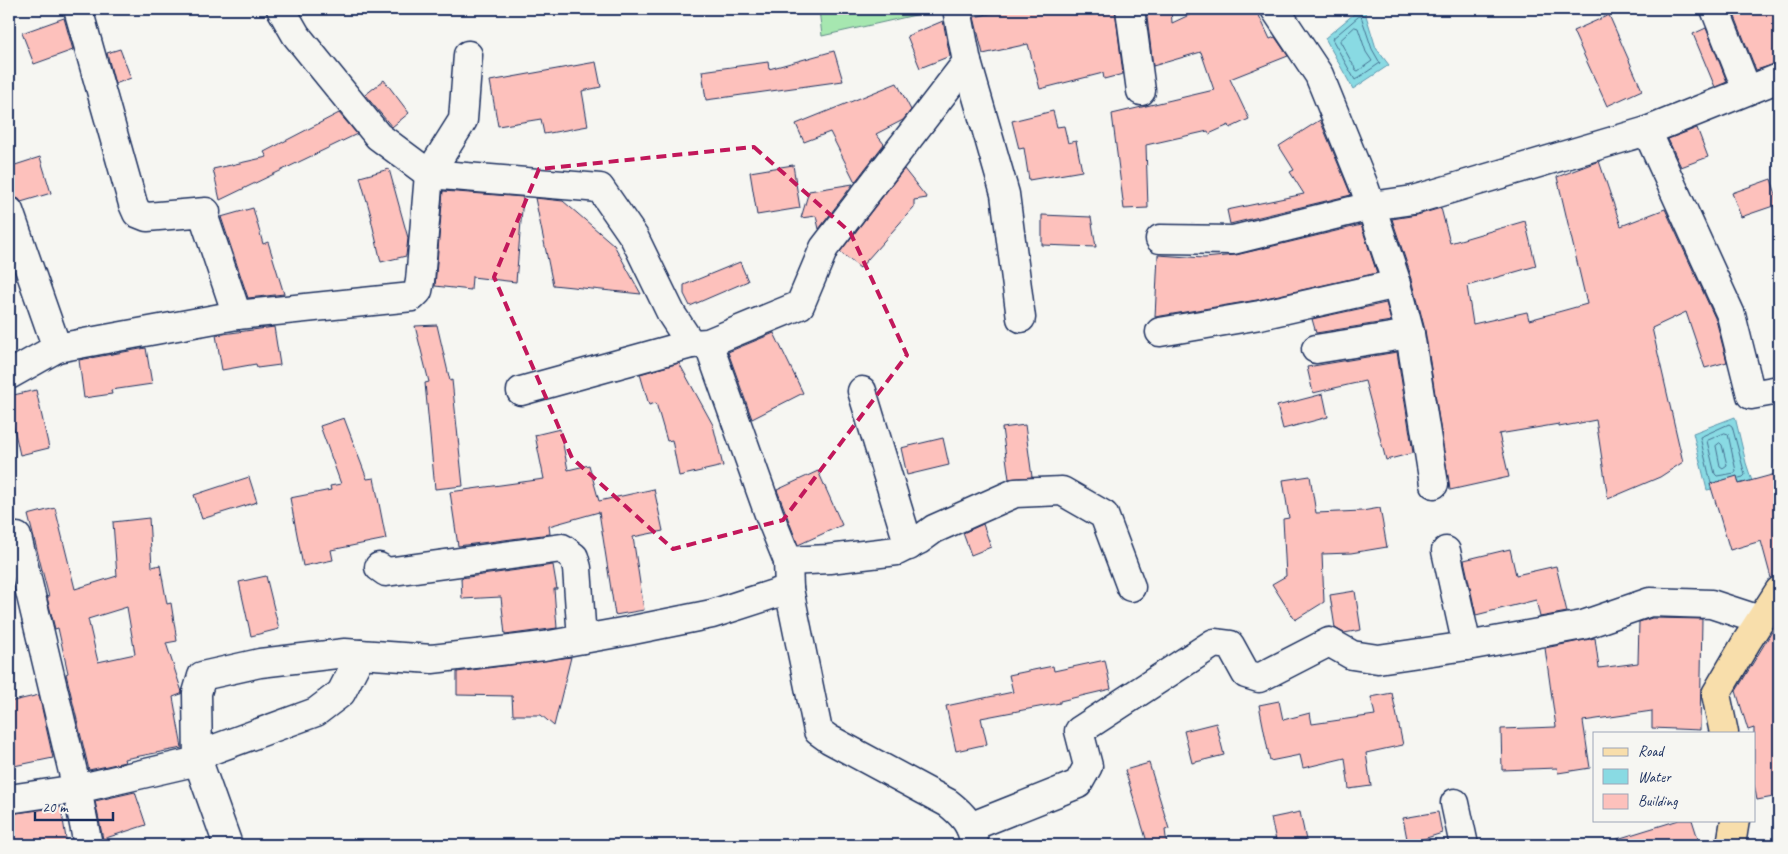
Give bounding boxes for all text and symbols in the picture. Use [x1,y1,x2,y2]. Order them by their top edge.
legend [1593,732,1756,822]
text: Road [1638,742,1665,761]
text: Water [1638,768,1672,787]
scale bar [35,789,112,821]
text: Building [1638,792,1678,811]
text: 20 m [42,798,69,817]

